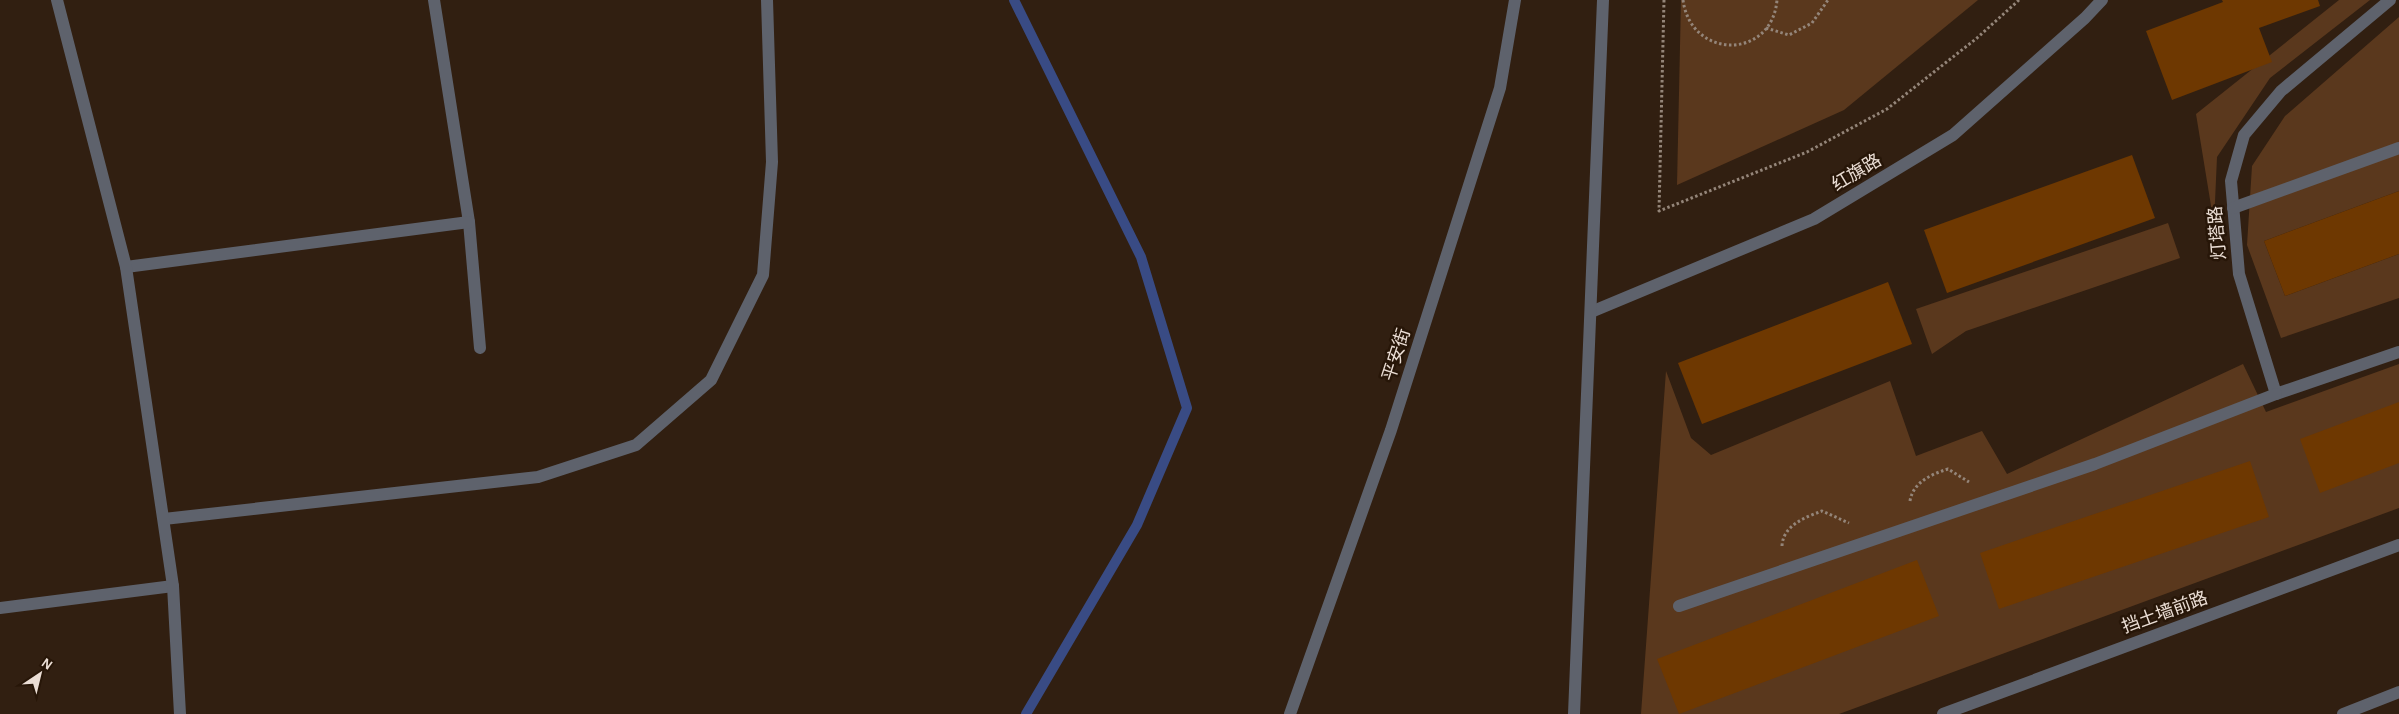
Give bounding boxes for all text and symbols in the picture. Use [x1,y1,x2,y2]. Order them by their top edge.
street label: 红旗路 [1828,150,1885,195]
street label: 灯塔路 [2205,205,2229,261]
street label: 平安街 [1378,326,1414,383]
street label: 挡土墙前路 [2119,587,2210,637]
north arrow [15,649,65,699]
text: N [39,656,55,673]

